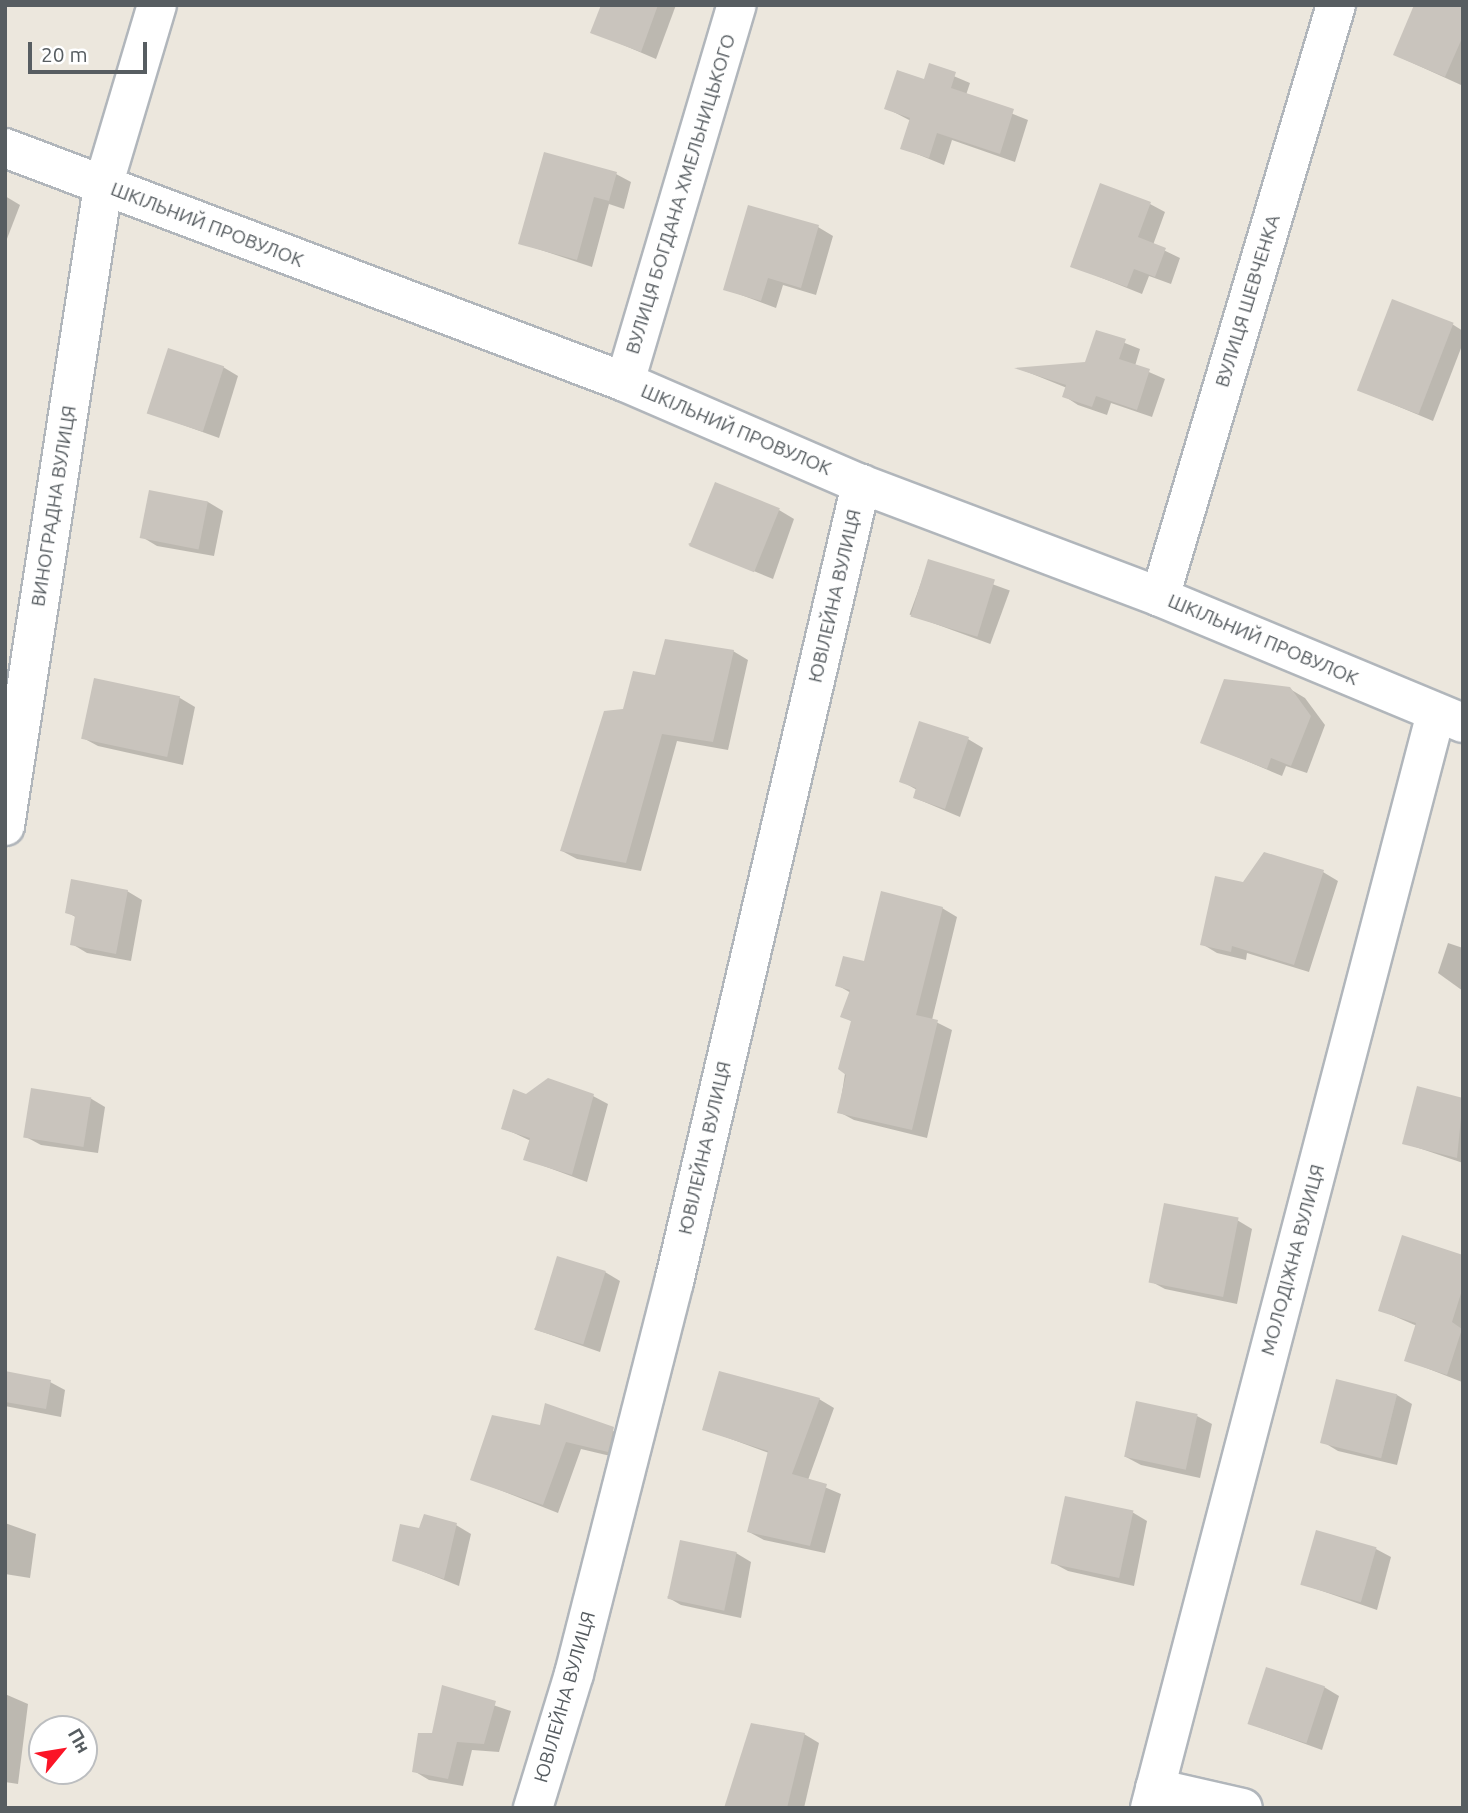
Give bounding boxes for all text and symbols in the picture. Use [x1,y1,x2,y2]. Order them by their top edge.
scale bar [32,28,150,72]
street label: ВУЛИЦЯ БОГДАНА ХМЕЛЬНИЦЬКОГО [621,31,741,357]
text: 20 m [41,42,88,66]
street label: ШКІЛЬНИЙ ПРОВУЛОК [107,178,307,272]
street label: ВУЛИЦЯ ШЕВЧЕНКА [1211,212,1285,390]
street label: ШКІЛЬНИЙ ПРОВУЛОК [637,380,835,480]
street label: ВИНОГРАДНА ВУЛИЦЯ [27,404,81,608]
street label: ЮВІЛЕЙНА ВУЛИЦЯ [804,507,866,685]
street label: ШКІЛЬНИЙ ПРОВУЛОК [1164,590,1362,690]
street label: ЮВІЛЕЙНА ВУЛИЦЯ [674,1059,736,1237]
street label: МОЛОДІЖНА ВУЛИЦЯ [1257,1162,1329,1358]
street label: ЮВІЛЕЙНА ВУЛИЦЯ [530,1609,600,1785]
north arrow [28,1715,98,1785]
text: Пн [64,1724,95,1757]

